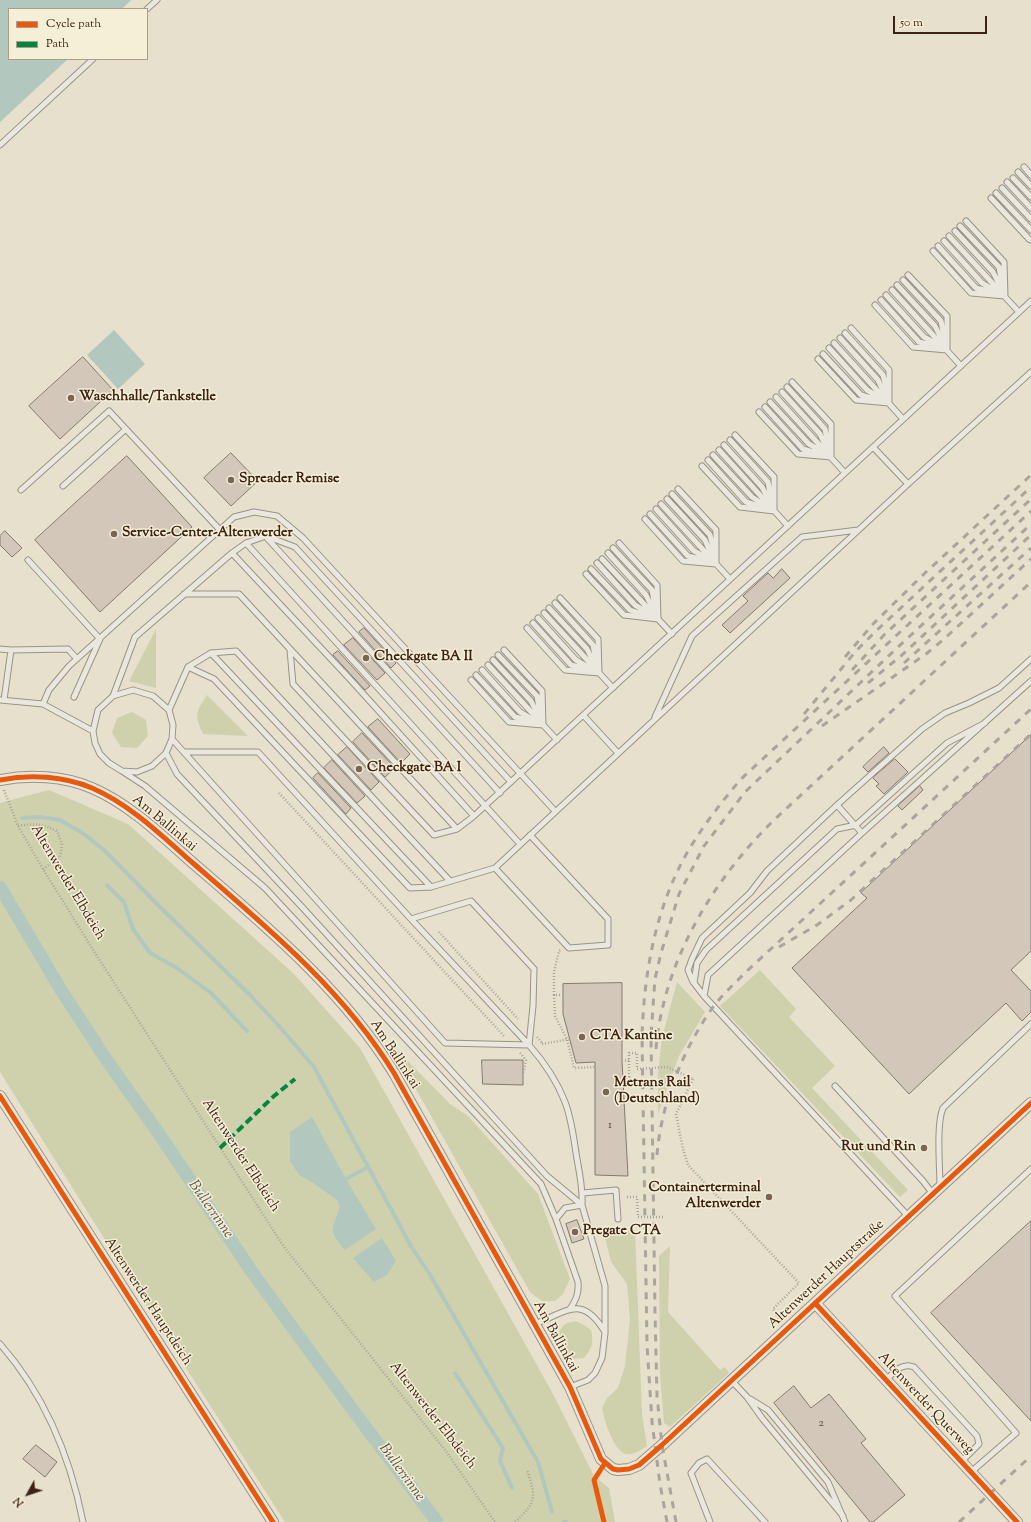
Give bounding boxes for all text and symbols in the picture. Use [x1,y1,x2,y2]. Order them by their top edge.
legend [8,8,148,60]
scale bar [895,8,989,34]
text: 50 m [900,14,923,32]
text: Cycle path [46,15,101,33]
text: Path [46,35,69,53]
place label: Waschhalle/Tankstelle [79,390,216,406]
marker: Waschhalle/Tankstelle [66,393,76,403]
place label: Spreader Remise [239,472,339,488]
marker: Spreader Remise [226,475,236,485]
place label: Service-Center-Altenwerder [122,526,293,542]
marker: Service-Center-Altenwerder [109,529,119,539]
place label: Checkgate BA II [374,650,473,666]
marker: Checkgate BA II [361,653,371,663]
place label: Checkgate BA I [367,761,461,777]
marker: Checkgate BA I [354,764,364,774]
street label: Am Ballinkai [128,792,200,856]
street label: Altenwerder Elbdeich [26,822,108,944]
street label: Am Ballinkai [365,1017,423,1093]
place label: CTA Kantine [590,1029,672,1045]
marker: CTA Kantine [577,1032,587,1042]
place label: Metrans Rail (Deutschland) [614,1076,700,1108]
marker: Metrans Rail (Deutschland) [601,1087,611,1097]
street label: Altenwerder Elbdeich [197,1096,283,1216]
house number: 1 [608,1119,612,1133]
place label: Rut und Rin [841,1140,916,1156]
marker: Rut und Rin [919,1143,929,1153]
water label: Bullerrinne [183,1178,237,1242]
place label: Containerterminal Altenwerder [648,1181,761,1214]
marker: Containerterminal Altenwerder [764,1192,774,1202]
street label: Altenwerder Hauptstraße [766,1217,888,1333]
place label: Pregate CTA [583,1224,661,1240]
marker: Pregate CTA [570,1227,580,1237]
street label: Altenwerder Hauptdeich [99,1235,195,1369]
street label: Am Ballinkai [528,1298,582,1376]
street label: Altenwerder Querweg [873,1349,977,1459]
street label: Altenwerder Elbdeich [385,1359,479,1473]
house number: 2 [818,1417,824,1431]
water label: Bullerrinne [374,1441,428,1505]
north arrow [8,1474,48,1514]
text: N [10,1493,28,1510]

